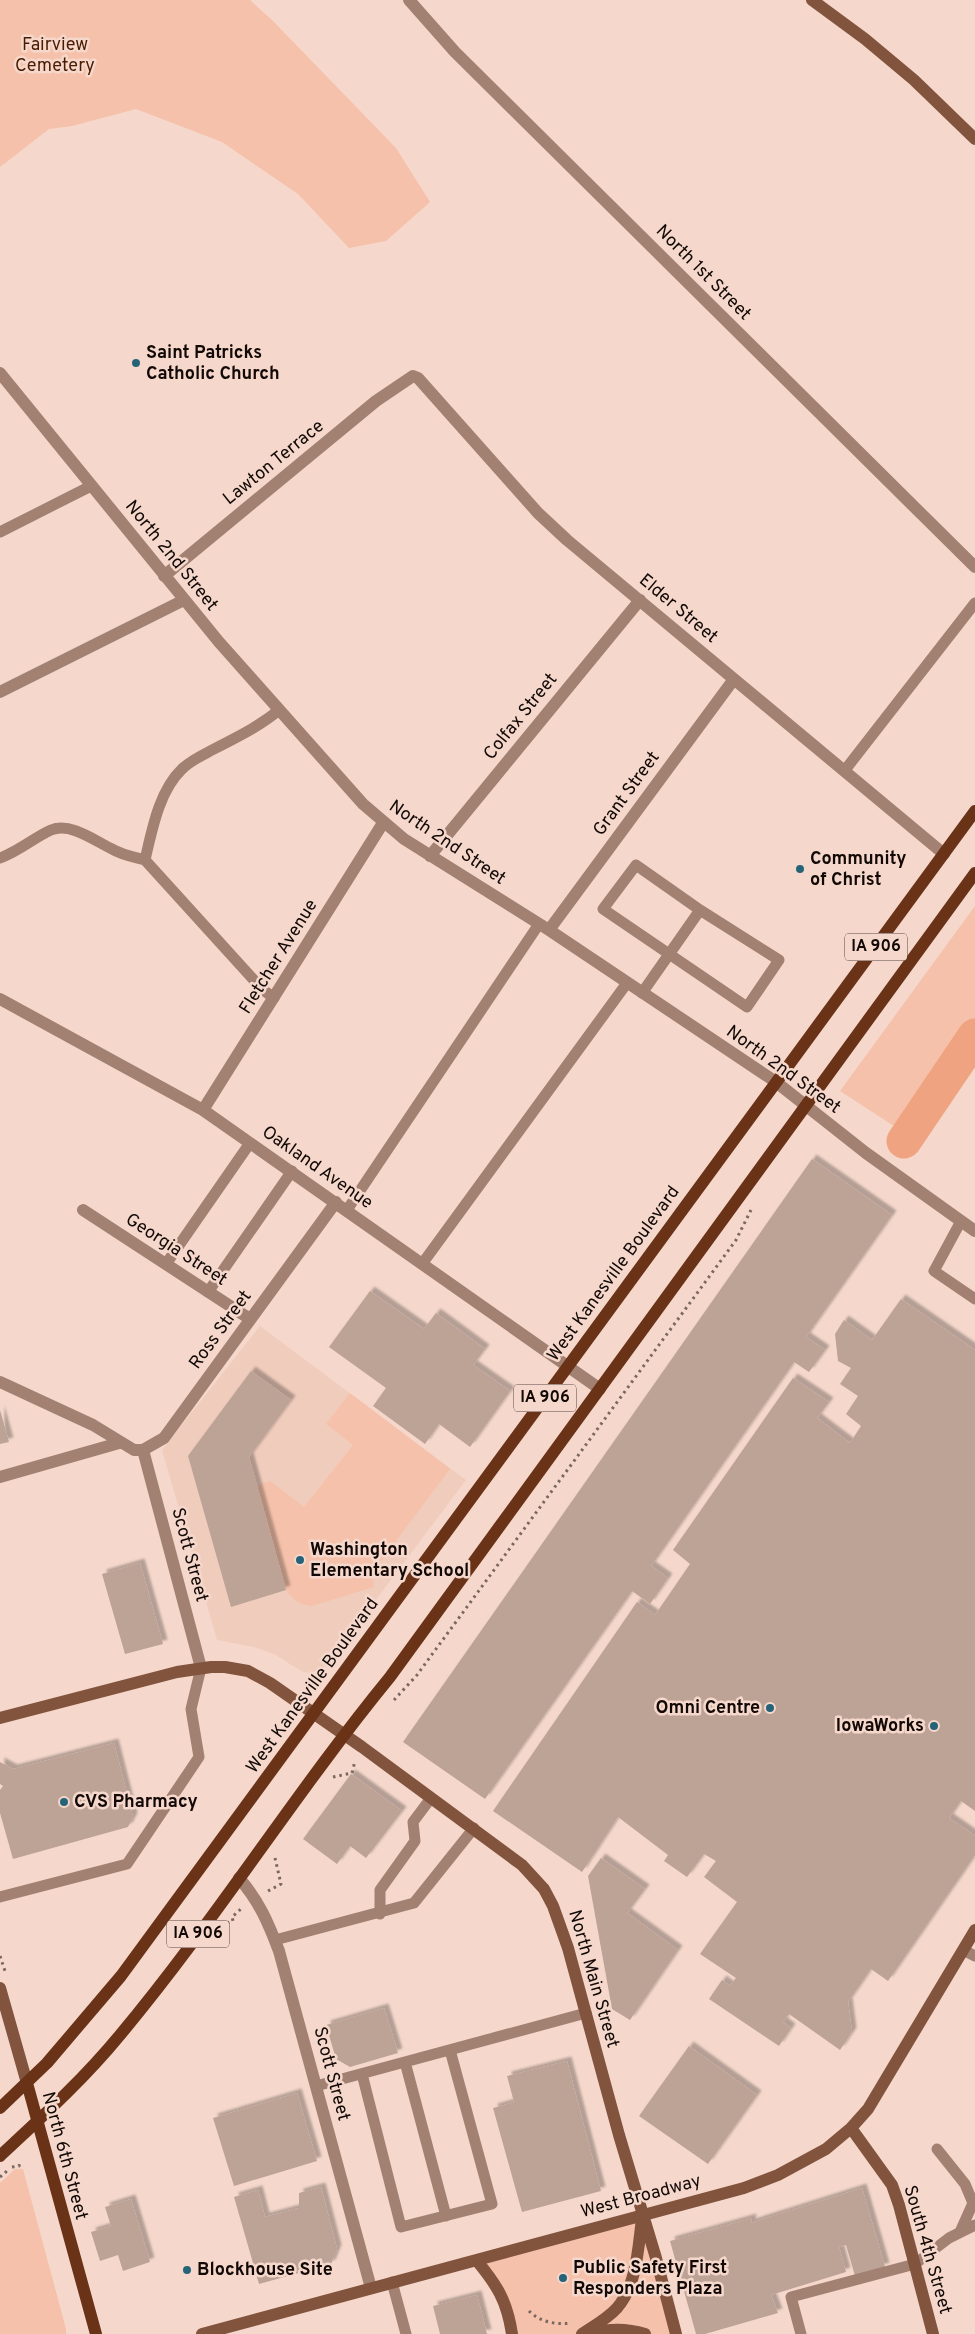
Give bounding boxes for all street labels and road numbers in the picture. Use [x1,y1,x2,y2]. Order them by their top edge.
street label: North 1st Street [650,220,756,326]
street label: Lawton Terrace [219,415,329,511]
street label: North 2nd Street [119,496,223,616]
street label: Elder Street [634,569,722,649]
street label: Colfax Street [479,669,563,765]
street label: Grant Street [589,747,665,841]
street label: North 2nd Street [384,795,510,891]
street label: Fletcher Avenue [235,895,323,1019]
road number: IA 906 [845,934,907,960]
street label: North 2nd Street [721,1021,845,1119]
street label: Oakland Avenue [257,1121,377,1215]
street label: West Kanesville Boulevard [543,1182,685,1366]
street label: Georgia Street [121,1209,231,1291]
street label: Ross Street [185,1286,257,1374]
road number: IA 906 [514,1385,576,1412]
street label: Scott Street [165,1505,213,1605]
street label: West Kanesville Boulevard [242,1594,384,1778]
street label: North Main Street [562,1907,624,2051]
road number: IA 906 [167,1920,229,1948]
street label: Scott Street [307,2024,355,2124]
street label: North 6th Street [36,2089,92,2223]
street label: West Broadway [578,2170,704,2224]
street label: South 4th Street [898,2183,956,2317]

